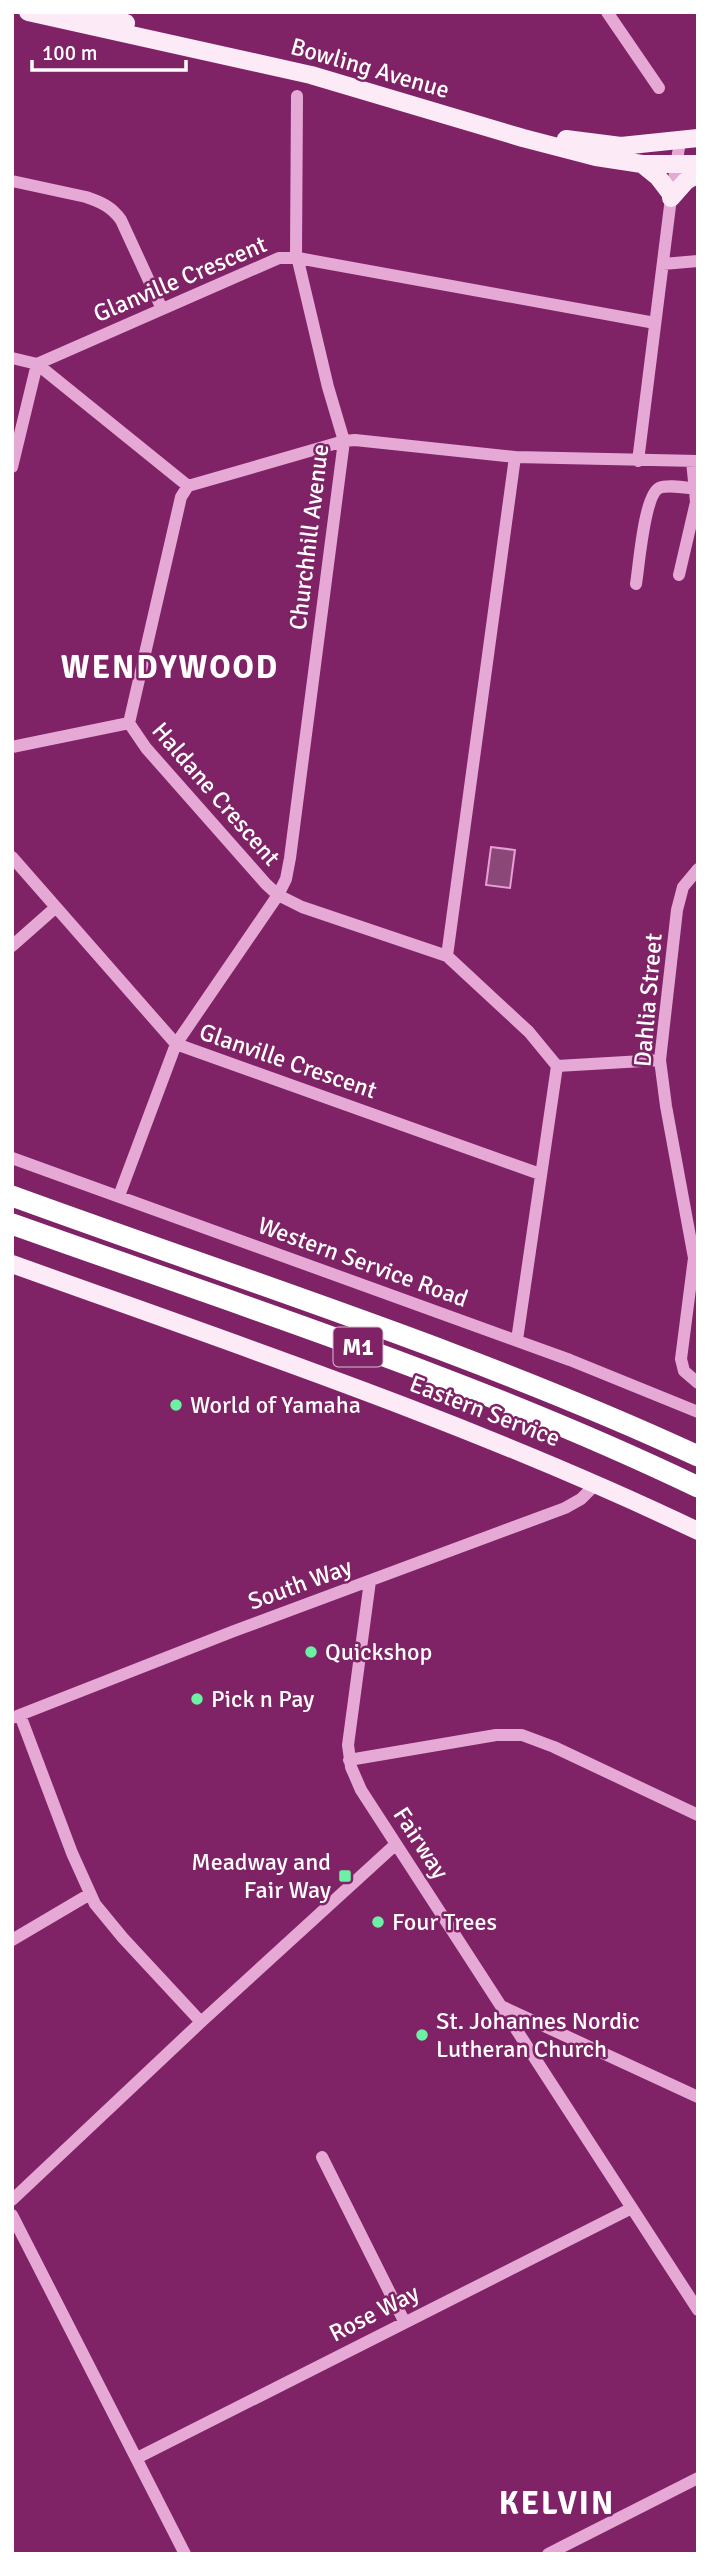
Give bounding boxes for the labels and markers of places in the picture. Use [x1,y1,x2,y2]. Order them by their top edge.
place label: World of Yamaha [190,1390,361,1420]
marker: World of Yamaha [168,1397,184,1413]
place label: Quickshop [325,1637,432,1667]
marker: Quickshop [303,1644,319,1660]
place label: Pick n Pay [211,1684,314,1714]
marker: Pick n Pay [189,1691,205,1707]
place label: Meadway and Fair Way [191,1847,331,1905]
marker: Meadway and Fair Way [337,1868,353,1884]
place label: Four Trees [392,1907,497,1937]
marker: Four Trees [370,1914,386,1930]
place label: St. Johannes Nordic Lutheran Church [436,2006,640,2064]
marker: St. Johannes Nordic Lutheran Church [414,2027,430,2043]

